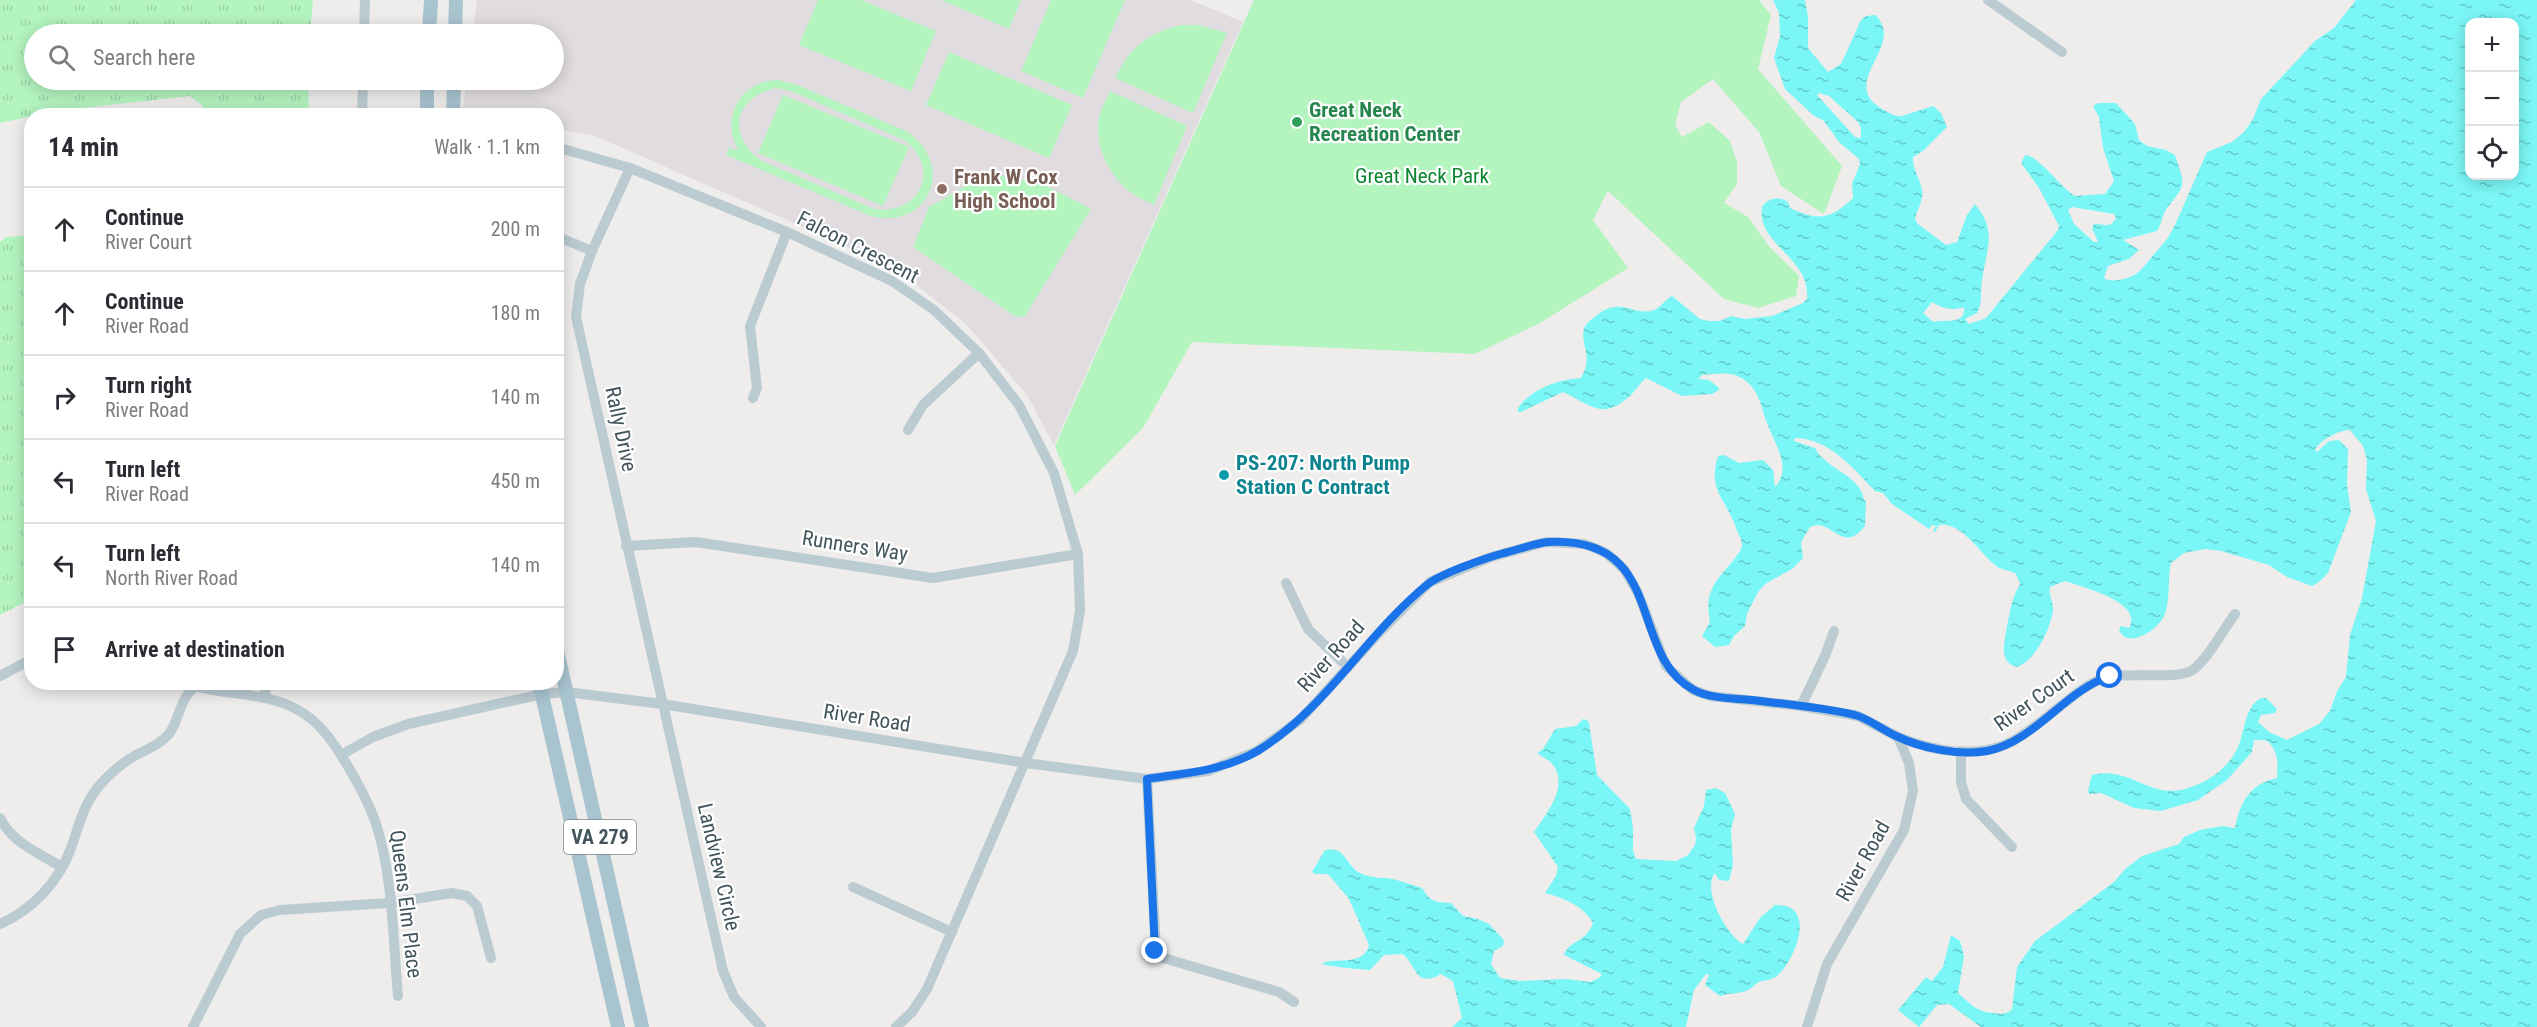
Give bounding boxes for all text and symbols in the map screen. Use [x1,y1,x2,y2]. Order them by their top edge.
map controls [2465,18,2519,180]
button: + [2465,18,2519,72]
search box [24,24,564,90]
icon: search [45,41,78,74]
text: Search here [93,45,195,70]
button: − [2465,72,2519,126]
place label: Great Neck Recreation Center [1309,98,1460,146]
marker: Great Neck Recreation Center [1290,115,1304,129]
button: locate [2465,126,2519,180]
text: 14 min [48,132,119,162]
text: Walk · 1.1 km [434,135,540,159]
park label: Great Neck Park [1355,164,1489,188]
place label: Frank W Cox High School [954,165,1058,213]
marker: Frank W Cox High School [935,182,949,196]
text: Continue [105,205,184,230]
street label: Falcon Crescent [793,206,923,288]
icon: ahead [48,213,81,246]
text: 200 m [491,217,540,241]
text: River Court [105,230,192,254]
text: Continue [105,289,184,314]
icon: ahead [48,297,81,330]
text: 180 m [491,301,540,325]
text: River Road [105,314,189,338]
text: Turn right [105,373,192,398]
icon: right [48,381,81,414]
street label: Rally Drive [600,384,642,474]
text: 140 m [491,385,540,409]
text: River Road [105,398,189,422]
place label: PS-207: North Pump Station C Contract [1236,451,1410,499]
text: Turn left [105,457,180,482]
icon: left [48,465,81,498]
marker: PS-207: North Pump Station C Contract [1217,468,1231,482]
text: 450 m [491,469,540,493]
text: River Road [105,482,189,506]
street label: Runners Way [800,526,910,566]
text: Turn left [105,541,180,566]
icon: left [48,549,81,582]
text: 140 m [491,553,540,577]
text: North River Road [105,566,238,590]
street label: River Road [1293,615,1369,697]
icon: arrive [48,633,81,666]
text: Arrive at destination [105,637,285,662]
route start [2096,662,2122,688]
street label: River Court [1990,664,2078,736]
street label: River Road [822,699,912,737]
street label: Landview Circle [693,801,745,933]
street label: River Road [1831,817,1895,905]
road number: VA 279 [564,820,636,854]
street label: Queens Elm Place [385,829,427,980]
route end [1141,937,1167,963]

